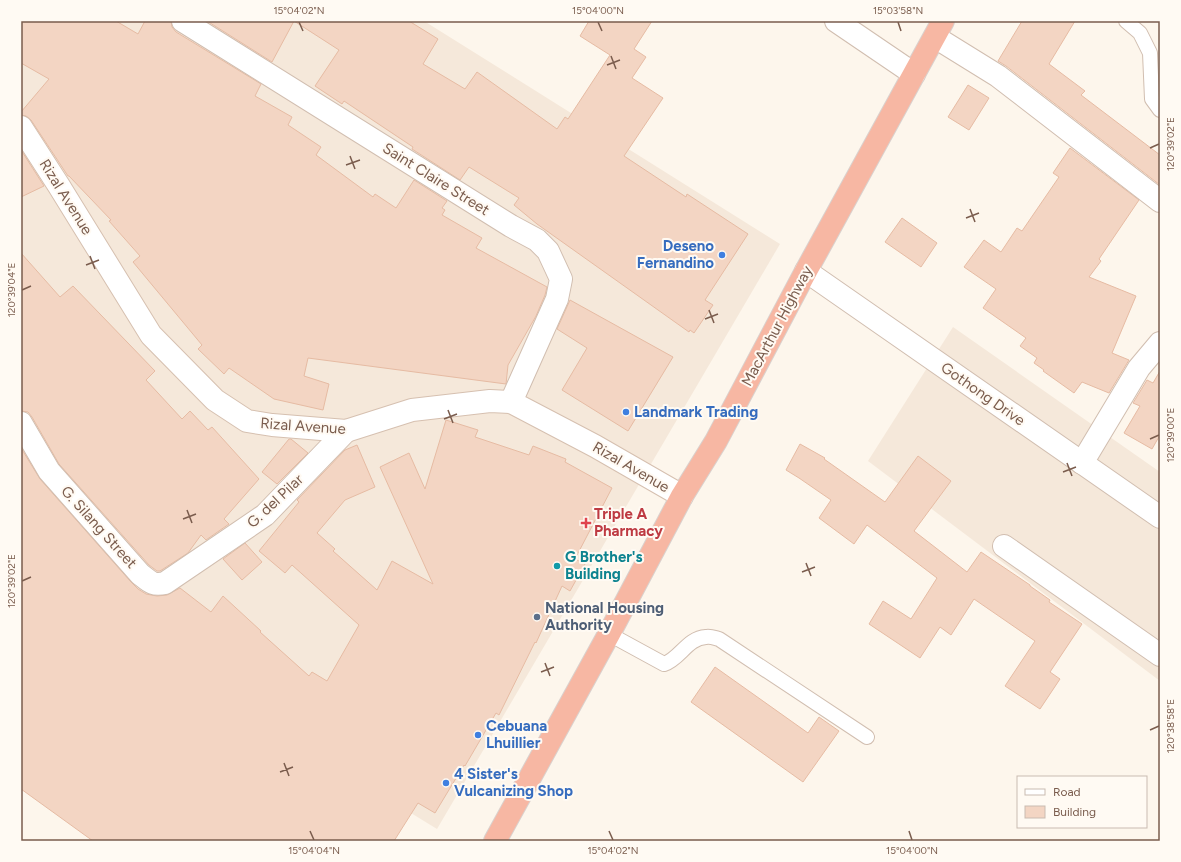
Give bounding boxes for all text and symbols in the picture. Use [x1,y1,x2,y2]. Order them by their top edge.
text: 15°04'02"N [273,4,325,17]
text: 15°04'00"N [572,4,624,17]
text: 15°03'58"N [873,4,923,17]
text: 120°39'02"E [1164,117,1177,171]
street label: Saint Claire Street [379,139,493,219]
street label: Rizal Avenue [36,156,96,238]
place label: Deseno Fernandino [637,237,714,272]
marker: Deseno Fernandino [717,250,727,260]
text: 120°39'04"E [5,263,18,317]
street label: MacArthur Highway [738,263,816,389]
street label: Gothong Drive [938,358,1028,430]
place label: Landmark Trading [634,403,758,421]
marker: Landmark Trading [621,407,631,417]
text: 120°39'00"E [1164,407,1177,462]
street label: Rizal Avenue [260,414,346,438]
street label: Rizal Avenue [589,438,673,496]
street label: G. del Pilar [243,470,307,532]
street label: G. Silang Street [57,482,141,572]
place label: Triple A Pharmacy [594,505,663,540]
marker: Triple A Pharmacy [581,518,591,528]
place label: G Brother's Building [565,548,643,583]
text: 120°39'02"E [5,554,18,608]
marker: G Brother's Building [552,561,562,571]
place label: National Housing Authority [545,599,664,634]
marker: National Housing Authority [532,612,542,622]
text: 120°38'58"E [1164,699,1177,753]
place label: Cebuana Lhuillier [486,717,547,752]
marker: Cebuana Lhuillier [473,730,483,740]
place label: 4 Sister's Vulcanizing Shop [454,765,573,800]
legend [1017,776,1147,828]
marker: 4 Sister's Vulcanizing Shop [441,778,451,788]
text: Road [1053,785,1081,799]
text: Building [1053,805,1096,819]
text: 15°04'04"N [288,844,340,857]
text: 15°04'02"N [587,844,639,857]
text: 15°04'00"N [886,844,938,857]

